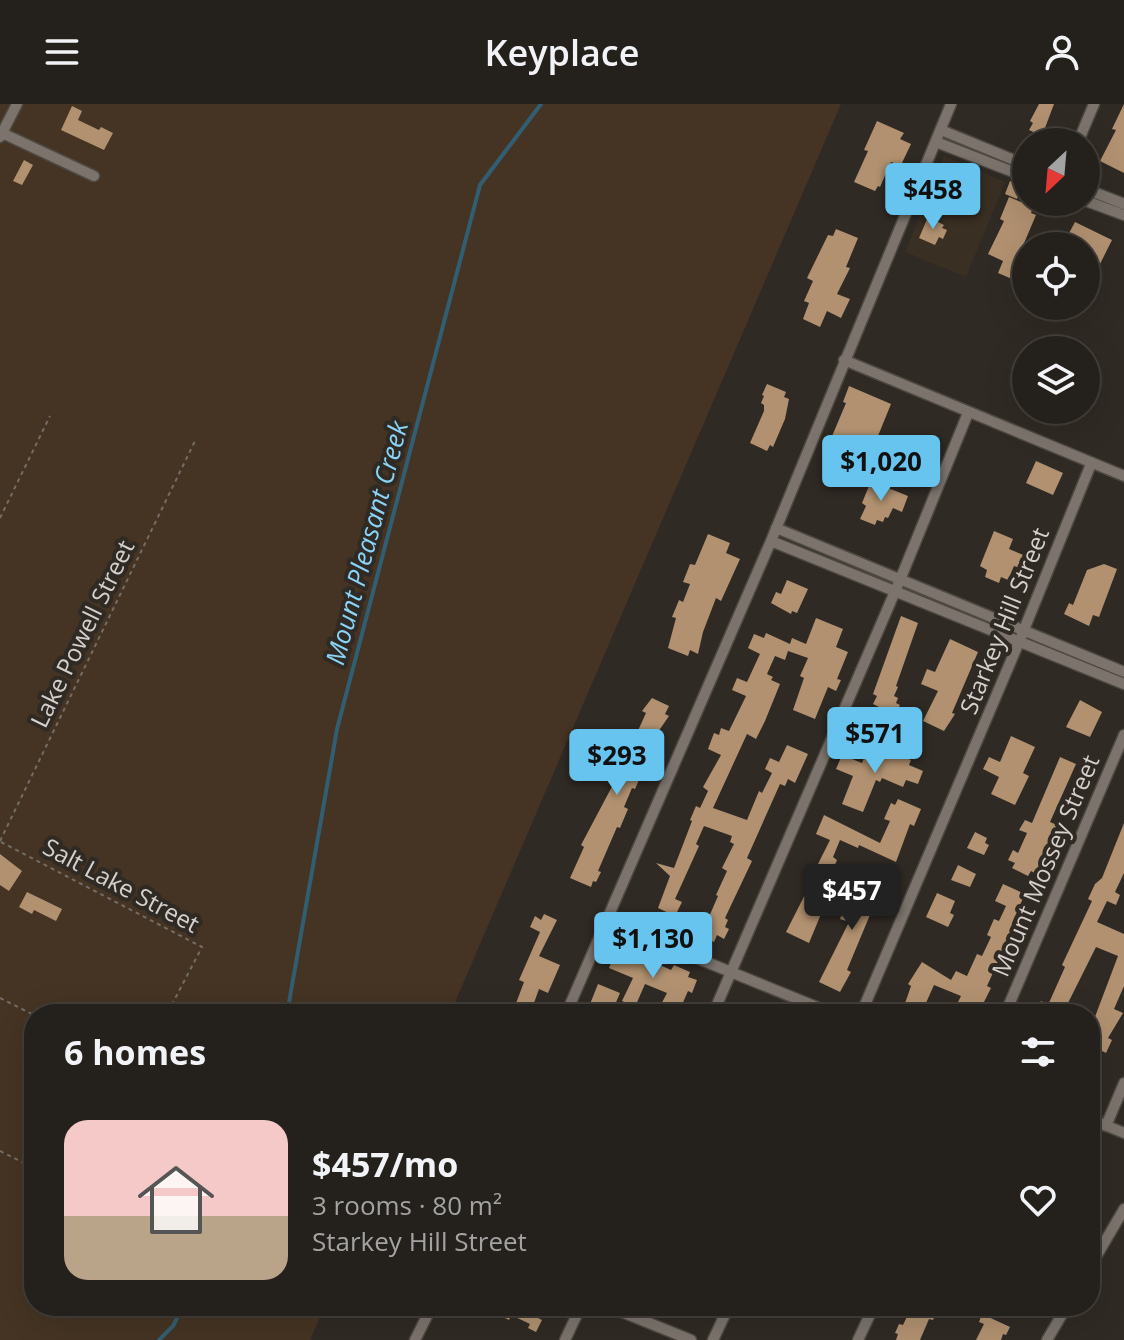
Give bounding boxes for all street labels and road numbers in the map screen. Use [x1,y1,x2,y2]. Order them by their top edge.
street label: Starkey Hill Street [951,522,1056,719]
street label: Lake Powell Street [22,534,141,732]
street label: Mount Mossey Street [983,749,1106,981]
street label: Salt Lake Street [38,830,206,940]

